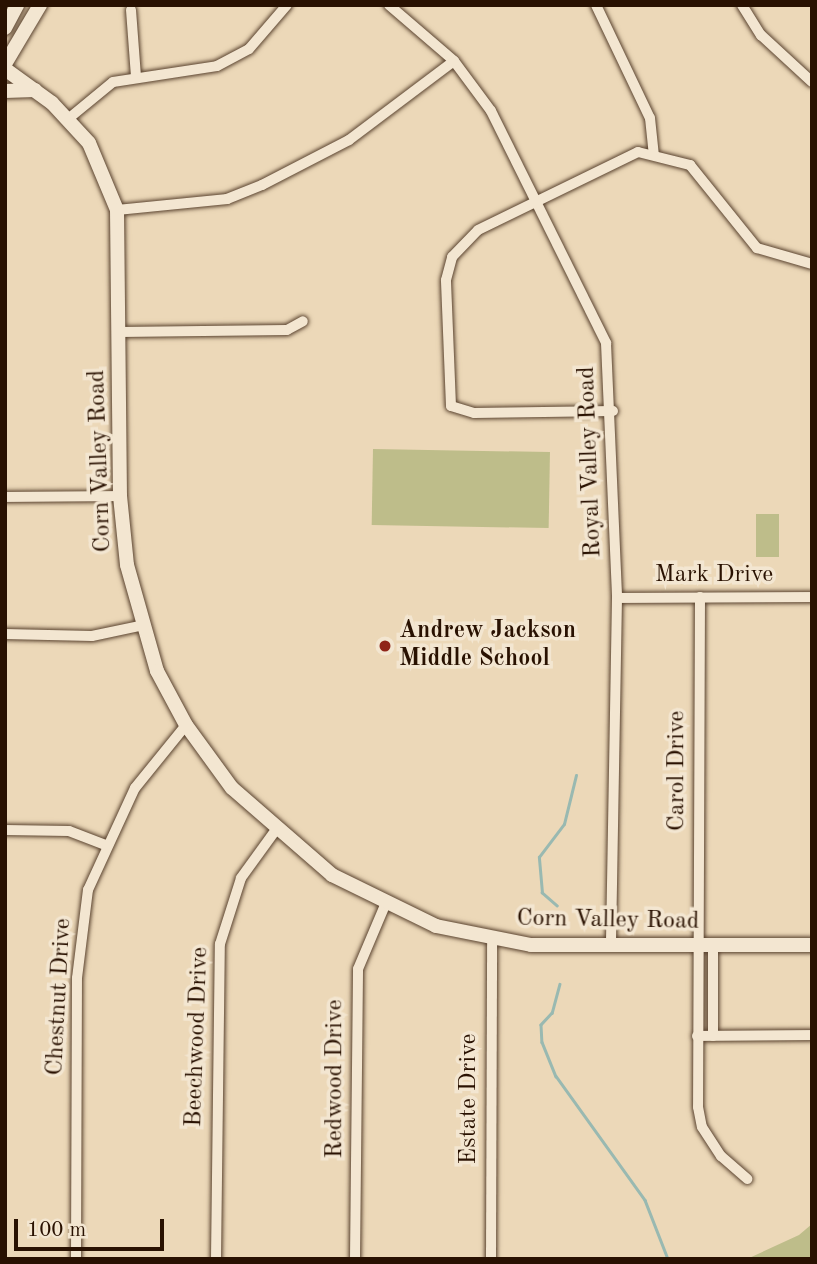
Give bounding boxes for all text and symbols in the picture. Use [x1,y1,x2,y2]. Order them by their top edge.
street label: Royal Valley Road [573,366,609,558]
street label: Corn Valley Road [83,369,119,553]
street label: Mark Drive [655,562,773,590]
place label: Andrew Jackson Middle School [399,618,576,674]
marker: Andrew Jackson Middle School [377,638,393,654]
street label: Carol Drive [664,711,692,831]
street label: Corn Valley Road [516,905,700,937]
street label: Chestnut Drive [41,918,79,1076]
street label: Beechwood Drive [180,946,216,1128]
street label: Redwood Drive [322,1000,350,1158]
street label: Estate Drive [456,1033,484,1165]
scale bar [18,1204,168,1248]
text: 100 m [27,1220,86,1241]

